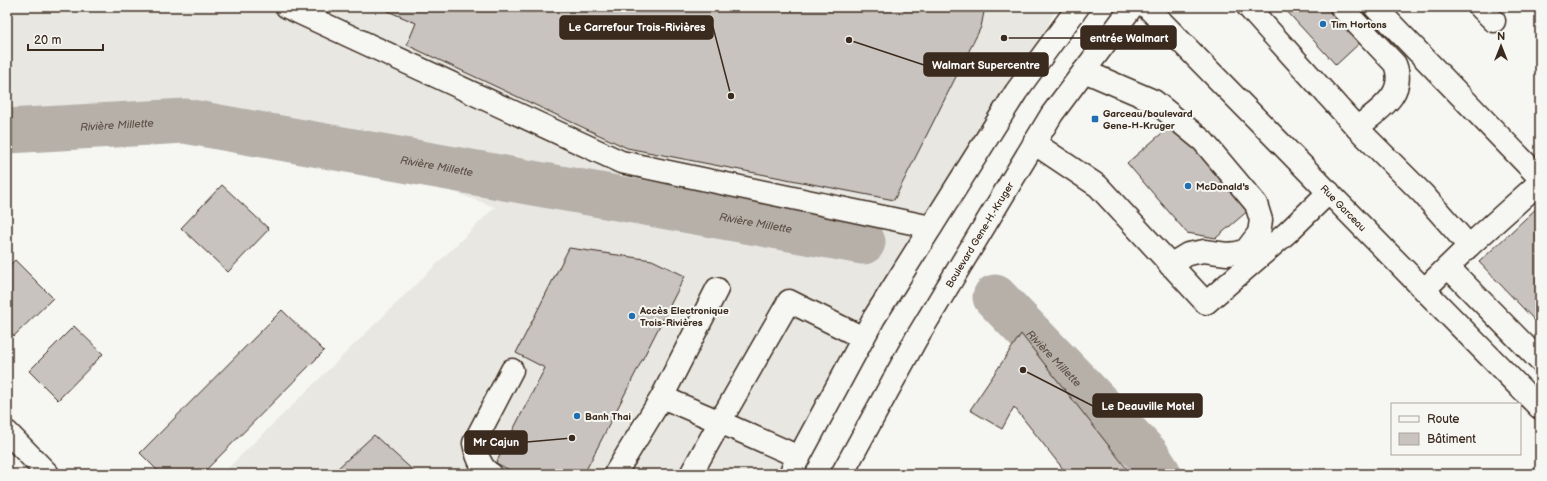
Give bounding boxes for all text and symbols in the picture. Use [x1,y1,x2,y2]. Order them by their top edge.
callout: Le Carrefour Trois-Rivières [560,16,713,39]
marker: Tim Hortons [1318,19,1328,29]
place label: Tim Hortons [1331,19,1387,31]
text: Le Carrefour Trois-Rivières [568,21,706,34]
scale bar [28,26,103,52]
callout: entrée Walmart [1081,26,1176,49]
north arrow [1481,26,1521,66]
text: N [1497,30,1505,43]
text: entrée Walmart [1090,32,1169,45]
text: 20 m [34,33,61,48]
callout: Walmart Supercentre [924,53,1048,76]
text: Walmart Supercentre [932,59,1040,72]
place label: Garceau/boulevard Gene-H-Kruger [1103,108,1193,132]
marker: Garceau/boulevard Gene-H-Kruger [1090,114,1100,124]
water label: Rivière Millette [80,117,155,134]
water label: Rivière Millette [399,154,475,179]
street label: Boulevard Gene-H.-Kruger [944,180,1017,290]
marker: McDonald's [1183,181,1193,191]
place label: McDonald's [1196,181,1249,193]
street label: Rue Garceau [1318,183,1368,234]
water label: Rivière Millette [718,210,794,236]
place label: Accès Electronique Trois-Rivières [639,305,729,329]
marker: Accès Electronique Trois-Rivières [627,311,637,321]
water label: Rivière Millette [1023,328,1084,390]
callout: Le Deauville Motel [1093,394,1202,417]
text: Le Deauville Motel [1101,400,1195,413]
legend [1391,403,1521,455]
marker: Banh Thai [572,411,582,421]
place label: Banh Thai [585,411,631,423]
text: Route [1427,412,1459,427]
callout: Mr Cajun [465,431,527,454]
text: Bâtiment [1427,432,1476,447]
text: Mr Cajun [473,436,519,449]

